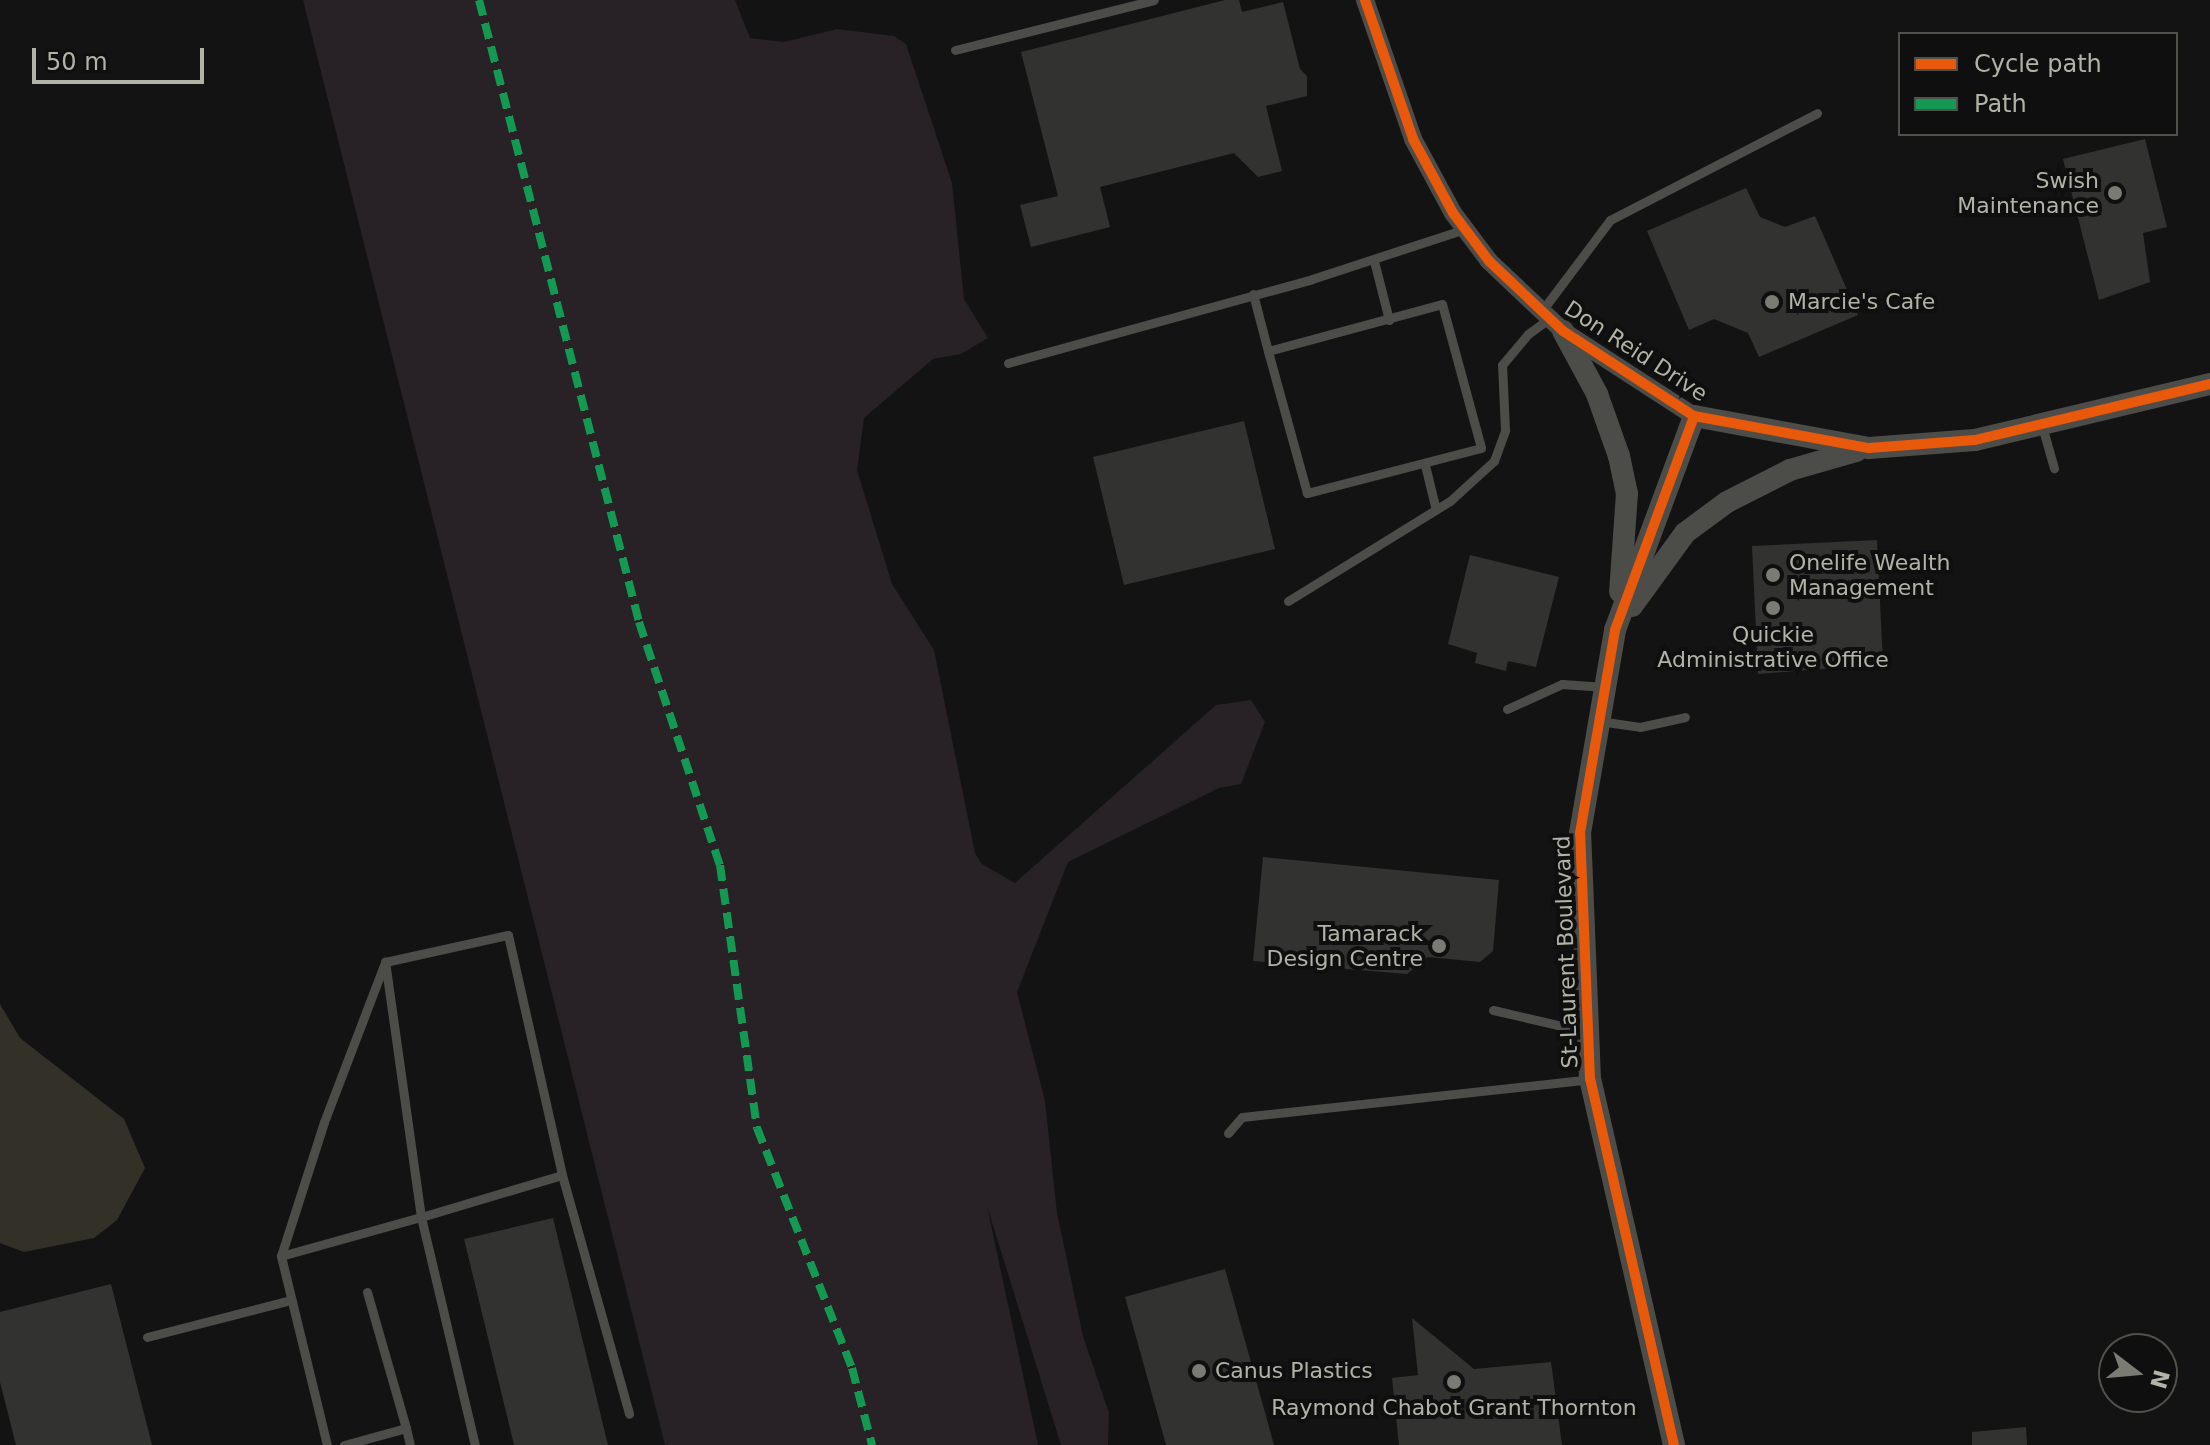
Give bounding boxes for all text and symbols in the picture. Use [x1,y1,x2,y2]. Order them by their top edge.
scale bar [36,32,208,82]
legend [1898,32,2178,136]
text: 50 m [46,48,108,76]
text: Cycle path [1974,50,2102,78]
text: Path [1974,90,2027,118]
place label: Swish Maintenance [1957,167,2099,218]
marker: Swish Maintenance [2106,184,2124,202]
place label: Marcie's Cafe [1788,289,1935,315]
marker: Marcie's Cafe [1763,293,1781,311]
street label: Don Reid Drive [1560,295,1712,407]
place label: Onelife Wealth Management [1789,549,1950,600]
marker: Onelife Wealth Management [1764,566,1782,584]
marker: Quickie Administrative Office [1764,599,1782,617]
place label: Quickie Administrative Office [1657,621,1889,672]
street label: St-Laurent Boulevard [1549,835,1583,1069]
place label: Tamarack Design Centre [1266,920,1423,972]
marker: Tamarack Design Centre [1430,937,1448,955]
north arrow [2098,1333,2178,1413]
place label: Canus Plastics [1215,1358,1373,1384]
marker: Canus Plastics [1190,1362,1208,1380]
text: N [2145,1367,2174,1391]
marker: Raymond Chabot Grant Thornton [1445,1373,1463,1391]
place label: Raymond Chabot Grant Thornton [1271,1395,1637,1421]

